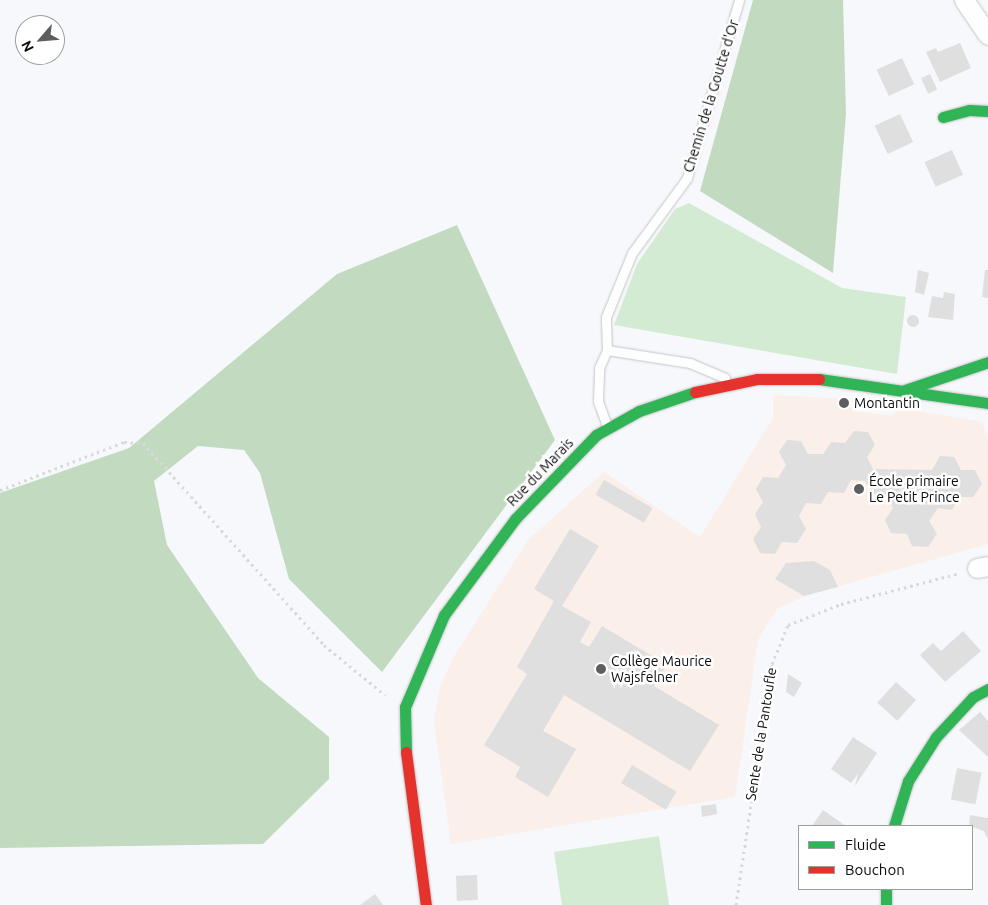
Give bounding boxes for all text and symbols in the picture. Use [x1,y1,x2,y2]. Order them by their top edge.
north arrow [15,15,65,65]
street label: Chemin de la Goutte d'Or [680,17,742,175]
text: N [18,38,37,55]
place label: Montantin [854,395,920,411]
marker: Montantin [838,397,850,409]
street label: Rue du Marais [503,434,577,510]
place label: École primaire Le Petit Prince [869,473,960,506]
marker: École primaire Le Petit Prince [853,483,865,495]
place label: Collège Maurice Wajsfelner [611,653,712,686]
marker: Collège Maurice Wajsfelner [595,663,607,675]
street label: Sente de la Pantoufle [742,666,780,802]
legend [798,825,973,890]
text: Fluide [845,836,886,853]
text: Bouchon [845,861,905,878]

